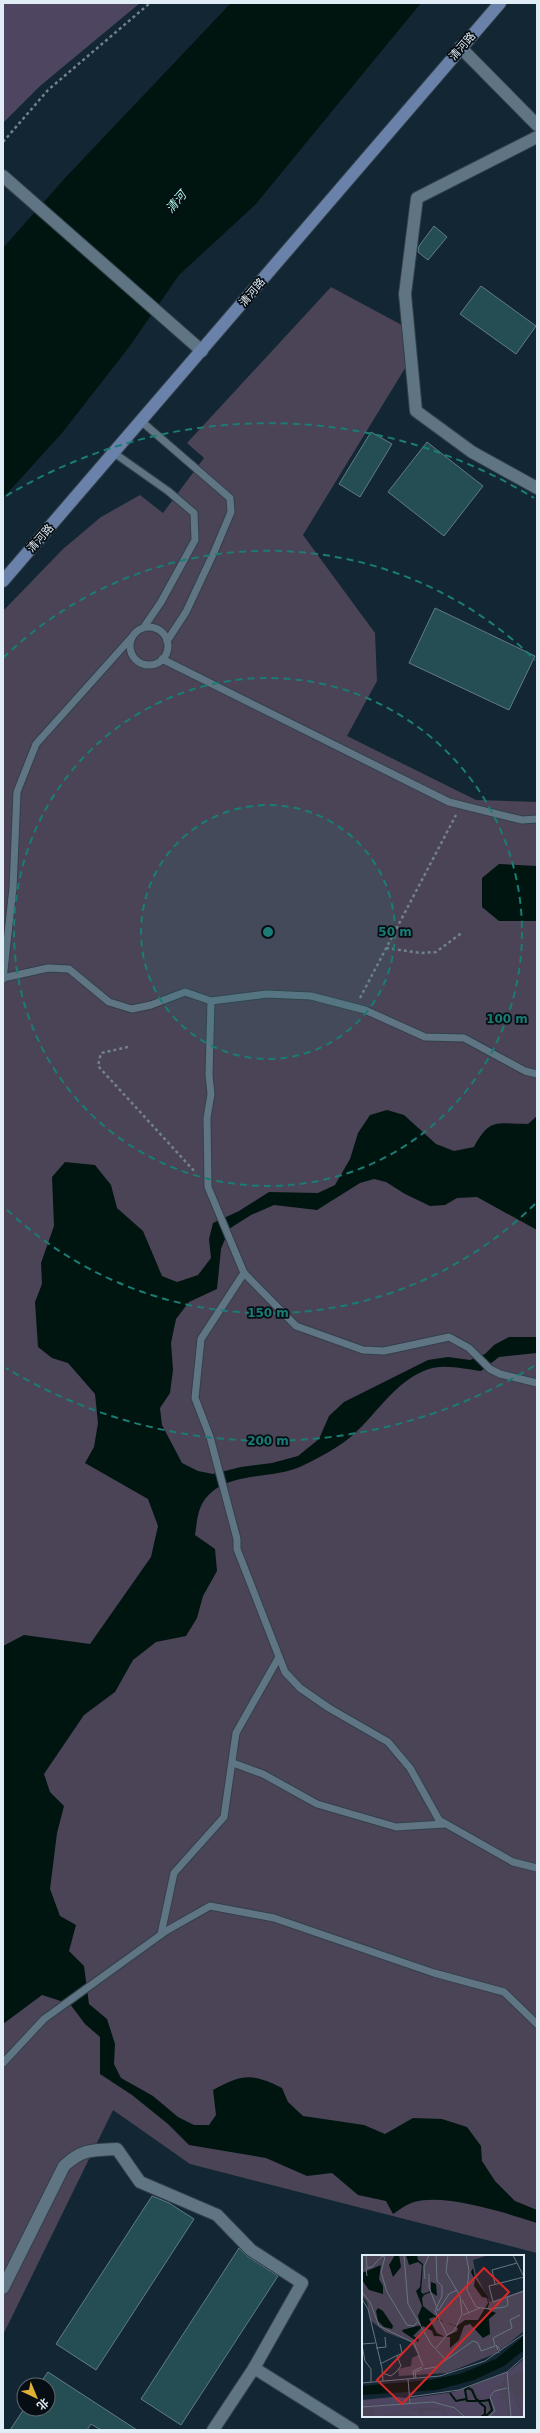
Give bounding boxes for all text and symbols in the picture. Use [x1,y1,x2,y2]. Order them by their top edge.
street label: 清河路 [447,30,478,63]
water label: 清河 [163,187,190,216]
street label: 清河路 [237,276,268,309]
street label: 清河路 [25,522,56,555]
centre of rings [261,925,275,939]
text: 50 m [378,925,412,939]
text: 100 m [486,1012,528,1026]
text: 150 m [247,1306,289,1320]
text: 200 m [247,1434,289,1448]
inset map [362,2255,524,2417]
north arrow [16,2377,56,2417]
text: 北 [34,2395,51,2412]

